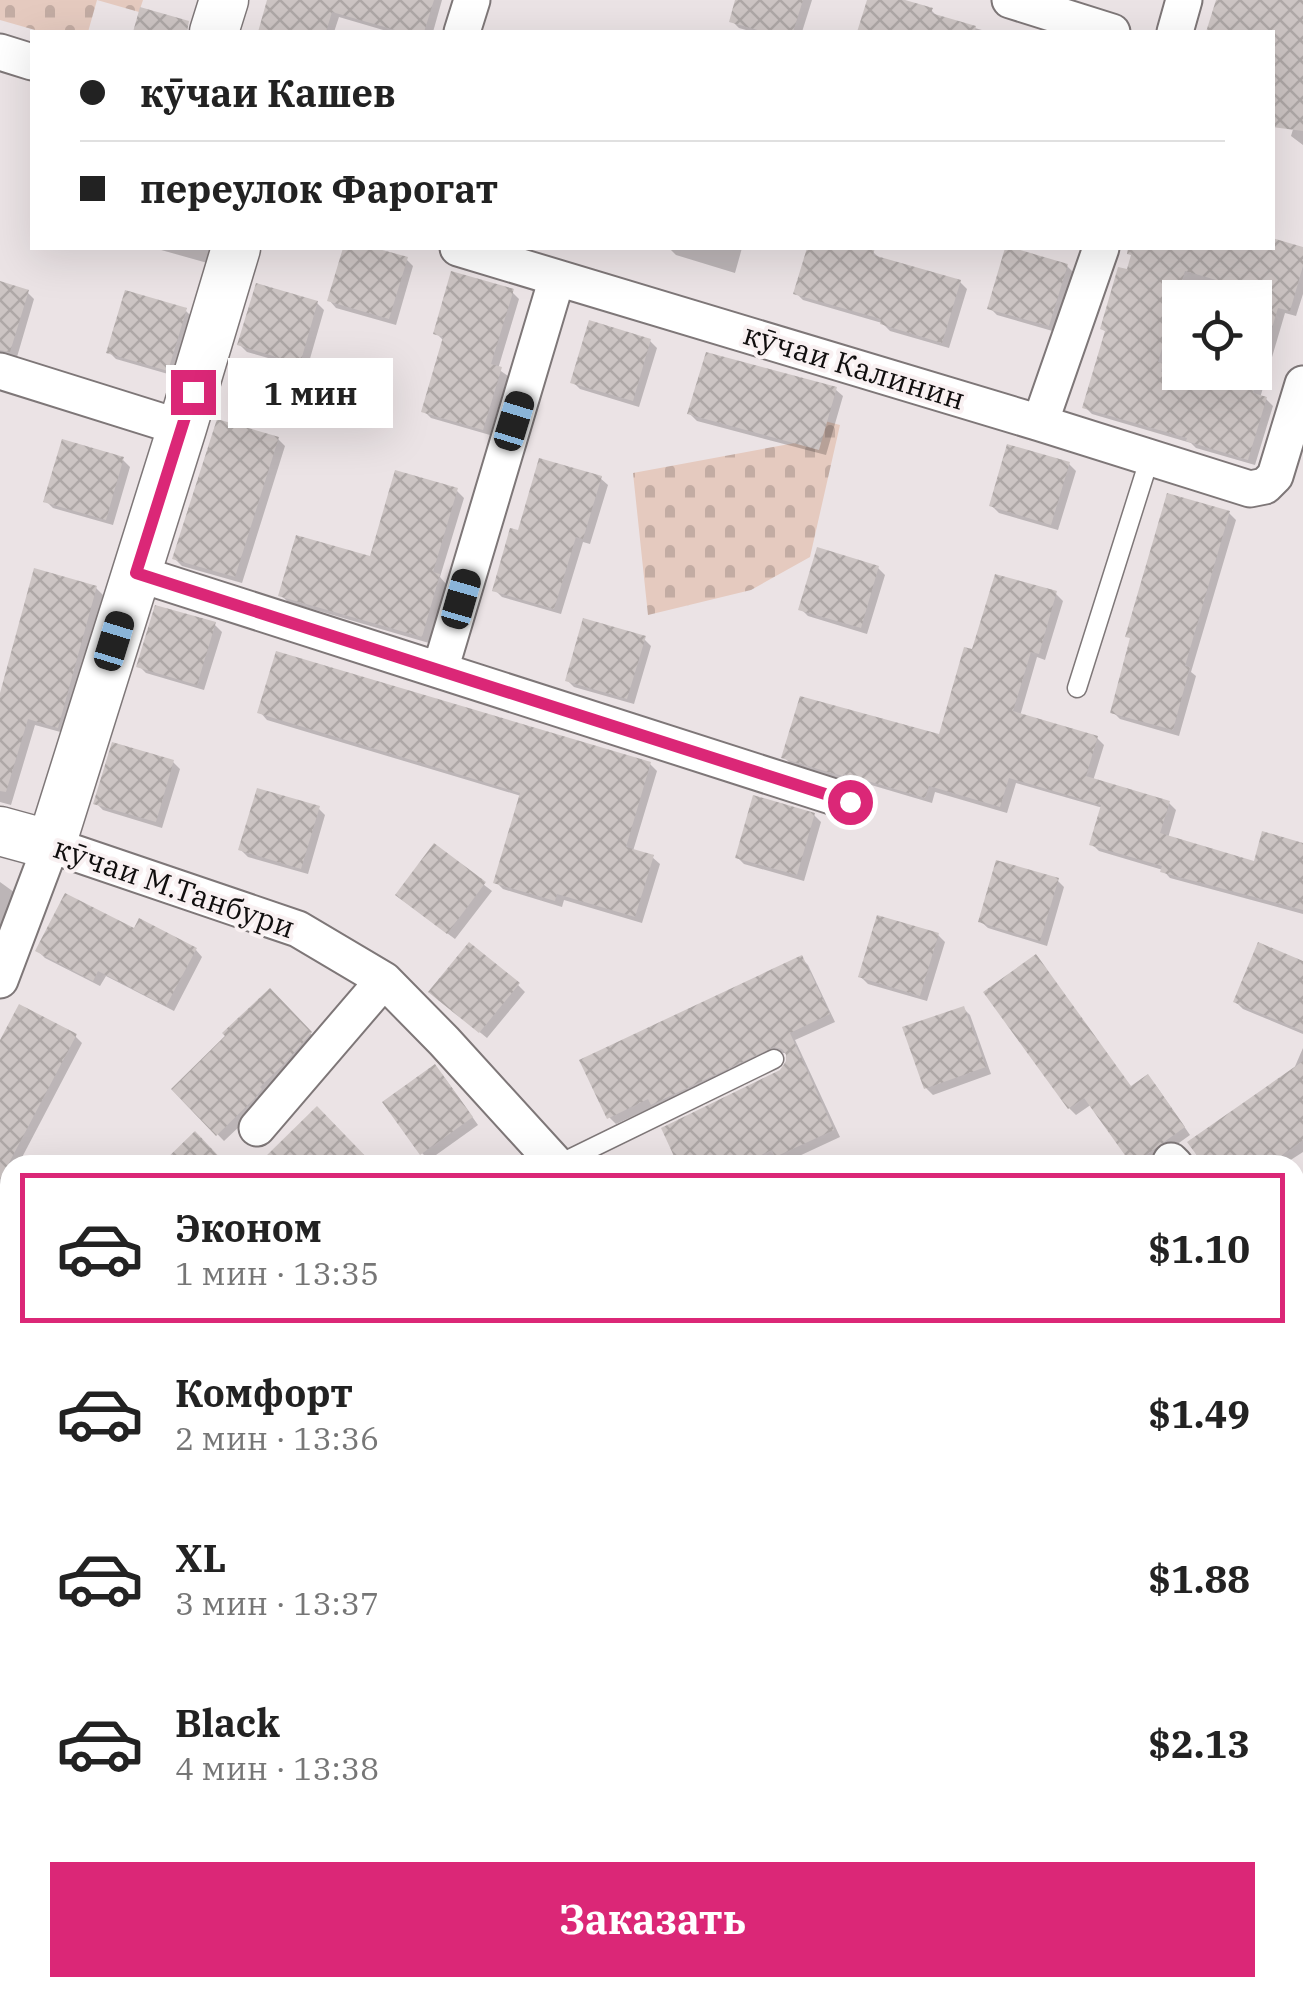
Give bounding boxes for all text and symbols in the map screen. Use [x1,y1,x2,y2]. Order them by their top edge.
text: кӯчаи Кашев [140,68,396,117]
text: переулок Фарогат [140,164,498,213]
map controls [1162,280,1272,390]
button: locate [1162,280,1272,390]
street label: кӯчаи Калинин [739,313,970,418]
callout: 1 мин [228,357,393,427]
route end [171,370,216,415]
text: 1 мин [264,372,357,414]
car [491,388,537,454]
car [438,566,484,632]
car [91,608,137,674]
route start [828,780,873,825]
street label: кӯчаи М.Танбури [49,827,300,946]
icon: car [55,1203,145,1293]
text: Эконом [175,1203,322,1252]
text: $1.10 [1148,1224,1250,1273]
text: 1 мин · 13:35 [175,1252,379,1294]
icon: car [55,1368,145,1458]
text: Комфорт [175,1368,353,1417]
text: $1.49 [1148,1389,1250,1438]
text: 2 мин · 13:36 [175,1417,379,1459]
icon: car [55,1533,145,1623]
text: XL [175,1533,226,1582]
text: $1.88 [1148,1554,1250,1603]
text: 3 мин · 13:37 [175,1582,379,1624]
icon: car [55,1698,145,1788]
text: Black [175,1698,280,1747]
text: $2.13 [1148,1719,1250,1768]
text: 4 мин · 13:38 [175,1747,379,1789]
button: Заказать [50,1862,1255,1977]

